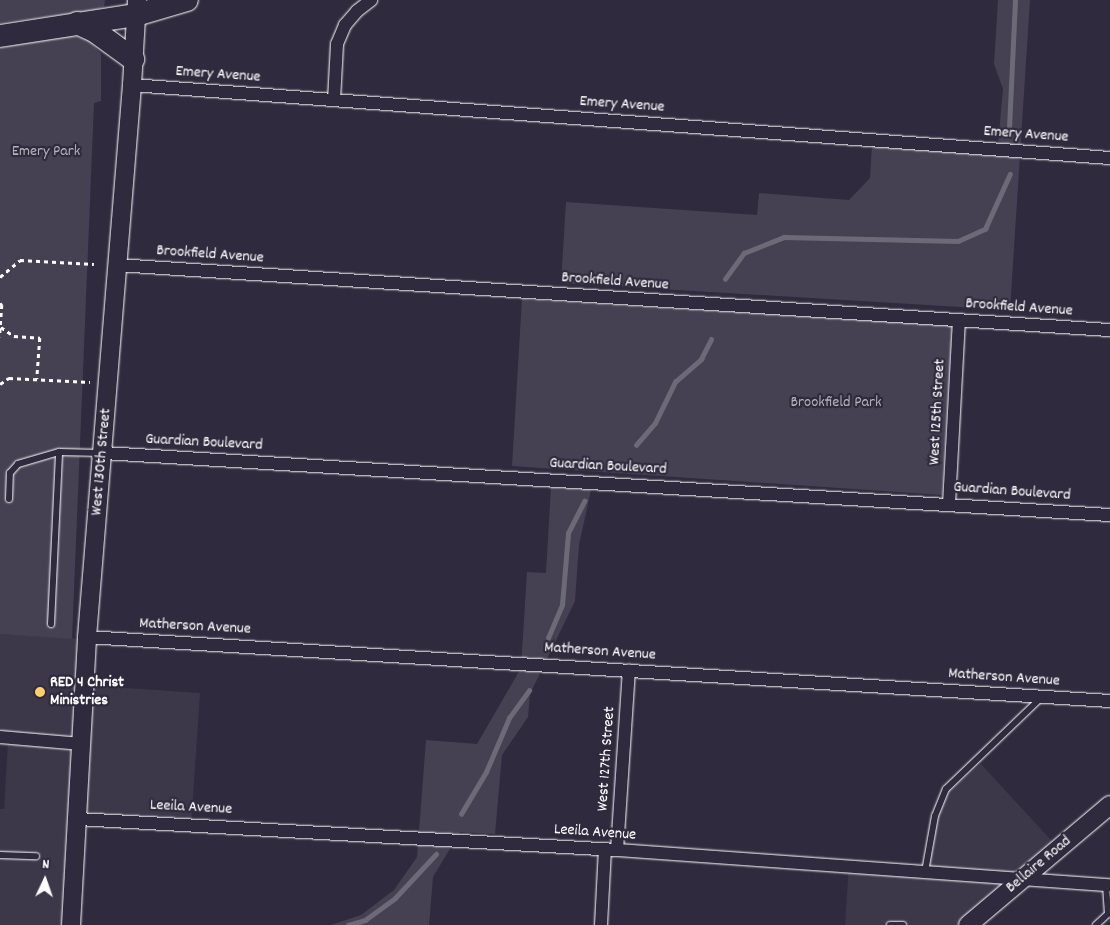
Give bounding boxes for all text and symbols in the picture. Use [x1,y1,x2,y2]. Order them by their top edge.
street label: Emery Avenue [175,62,261,88]
street label: Emery Avenue [579,92,665,118]
street label: Emery Avenue [983,122,1069,148]
park label: Emery Park [12,142,80,162]
street label: Brookfield Avenue [156,242,264,268]
street label: Brookfield Avenue [561,269,669,295]
street label: Brookfield Avenue [965,295,1073,321]
street label: West 125th Street [926,358,950,466]
park label: Brookfield Park [791,393,881,413]
street label: West 130th Street [88,408,116,516]
street label: Guardian Boulevard [145,430,263,456]
street label: Guardian Boulevard [549,454,667,480]
street label: Guardian Boulevard [953,478,1071,506]
street label: Matherson Avenue [139,614,251,640]
street label: Matherson Avenue [544,639,656,665]
street label: Matherson Avenue [948,665,1060,691]
place label: RED 4 Christ Ministries [50,673,124,711]
marker: RED 4 Christ Ministries [34,686,46,698]
street label: West 127th Street [594,706,620,812]
street label: Leeila Avenue [149,796,233,820]
street label: Leeila Avenue [553,821,637,845]
street label: Bellaire Road [1002,832,1076,898]
north arrow [20,855,70,905]
text: N [42,855,50,875]

